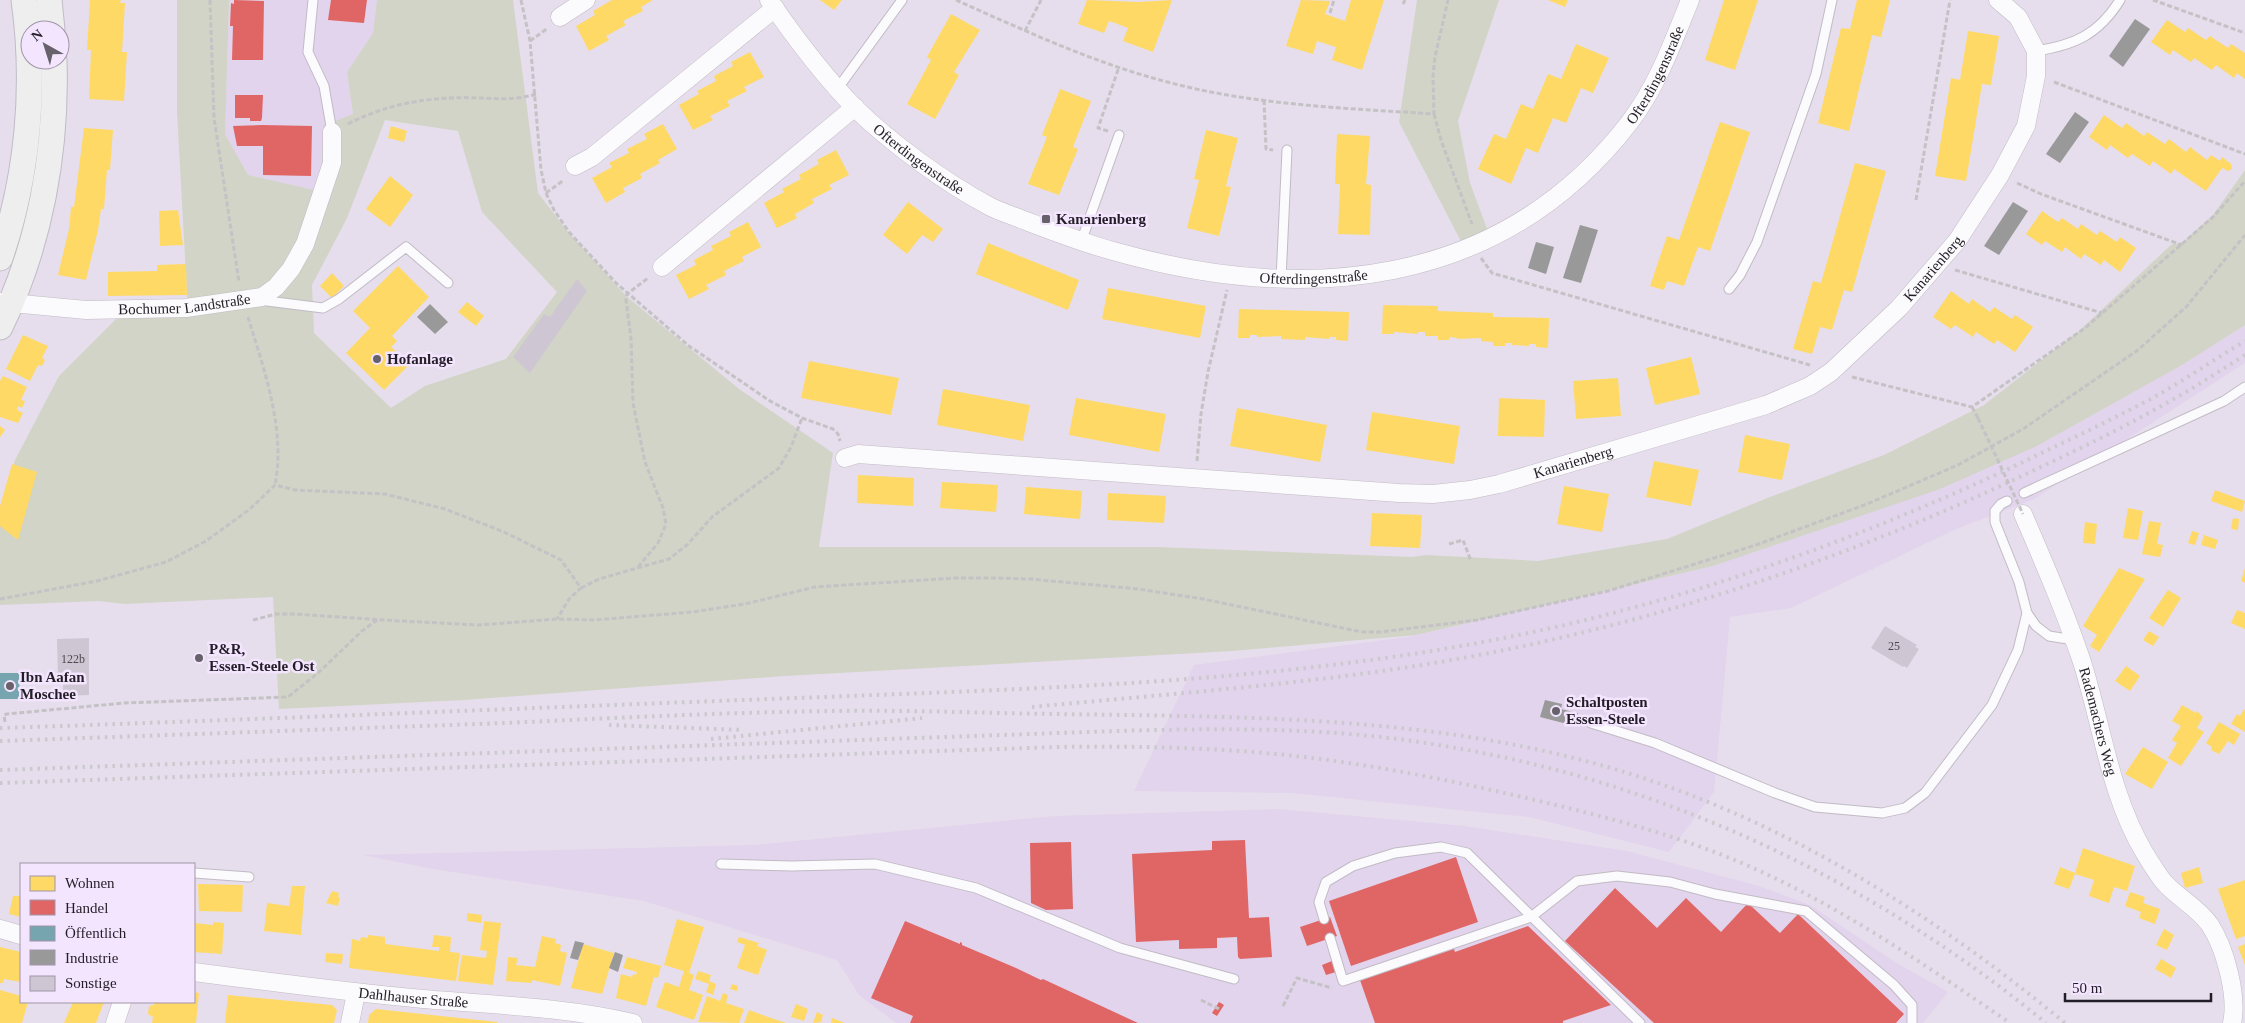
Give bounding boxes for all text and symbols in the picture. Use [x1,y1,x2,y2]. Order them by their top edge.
north arrow [20,20,70,70]
street label: Ofterdingenstraße [1623,23,1687,127]
text: N [28,26,46,44]
street label: Ofterdingenstraße [870,121,967,198]
place label: Kanarienberg [1056,211,1146,227]
marker: Kanarienberg [1040,213,1052,225]
street label: Kanarienberg [1900,233,1966,305]
street label: Ofterdingenstraße [1259,266,1369,287]
street label: Bochumer Landstraße [118,291,252,317]
place label: Hofanlage [387,351,453,367]
marker: Hofanlage [371,353,383,365]
street label: Kanarienberg [1532,443,1615,481]
house number: 25 [1888,639,1900,653]
place label: P&R, Essen-Steele Ost [209,641,314,674]
house number: 122b [61,652,85,666]
marker: P&R, Essen-Steele Ost [193,652,205,664]
street label: Rademachers Weg [2076,665,2120,778]
place label: Ibn Aafan Moschee [20,669,85,702]
marker: Ibn Aafan Moschee [4,680,16,692]
place label: Schaltposten Essen-Steele [1566,694,1648,727]
marker: Schaltposten Essen-Steele [1550,705,1562,717]
legend [20,863,195,1003]
text: Wohnen [65,875,115,891]
text: Handel [65,900,108,916]
text: Öffentlich [65,925,127,941]
text: Industrie [65,950,119,966]
scale bar [2065,970,2211,1002]
text: Sonstige [65,975,117,991]
text: 50 m [2072,980,2103,996]
street label: Dahlhauser Straße [358,985,469,1010]

